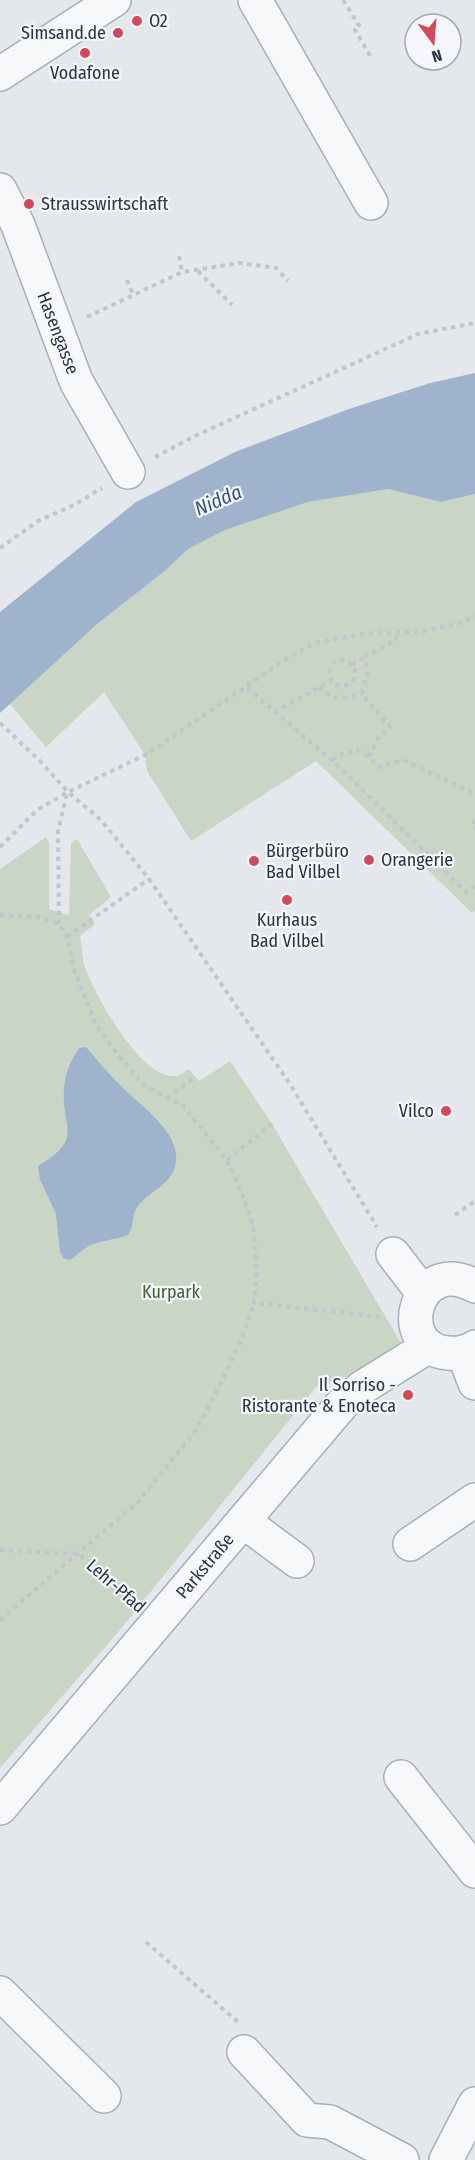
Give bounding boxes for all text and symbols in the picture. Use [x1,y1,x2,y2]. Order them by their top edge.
place label: O2 [149,10,168,32]
north arrow [403,12,463,72]
marker: O2 [130,14,144,28]
place label: Simsand.de [21,22,106,44]
marker: Simsand.de [111,26,125,40]
text: N [430,45,444,66]
marker: Vodafone [78,46,92,60]
place label: Vodafone [50,62,120,84]
place label: Strausswirtschaft [41,193,169,215]
marker: Strausswirtschaft [22,197,36,211]
street label: Hasengasse [32,289,84,377]
water label: Nidda [191,479,245,521]
place label: Bürgerbüro Bad Vilbel [266,840,349,883]
place label: Orangerie [381,849,453,871]
marker: Orangerie [362,853,376,867]
marker: Bürgerbüro Bad Vilbel [247,854,261,868]
marker: Kurhaus Bad Vilbel [280,893,294,907]
place label: Kurhaus Bad Vilbel [250,909,324,952]
place label: Vilco [399,1100,434,1122]
marker: Vilco [439,1104,453,1118]
park label: Kurpark [142,1281,201,1303]
place label: Il Sorriso - Ristorante & Enoteca [242,1374,396,1417]
marker: Il Sorriso - Ristorante & Enoteca [401,1388,415,1402]
street label: Parkstraße [171,1529,239,1603]
street label: Lehr-Pfad [82,1554,150,1618]

